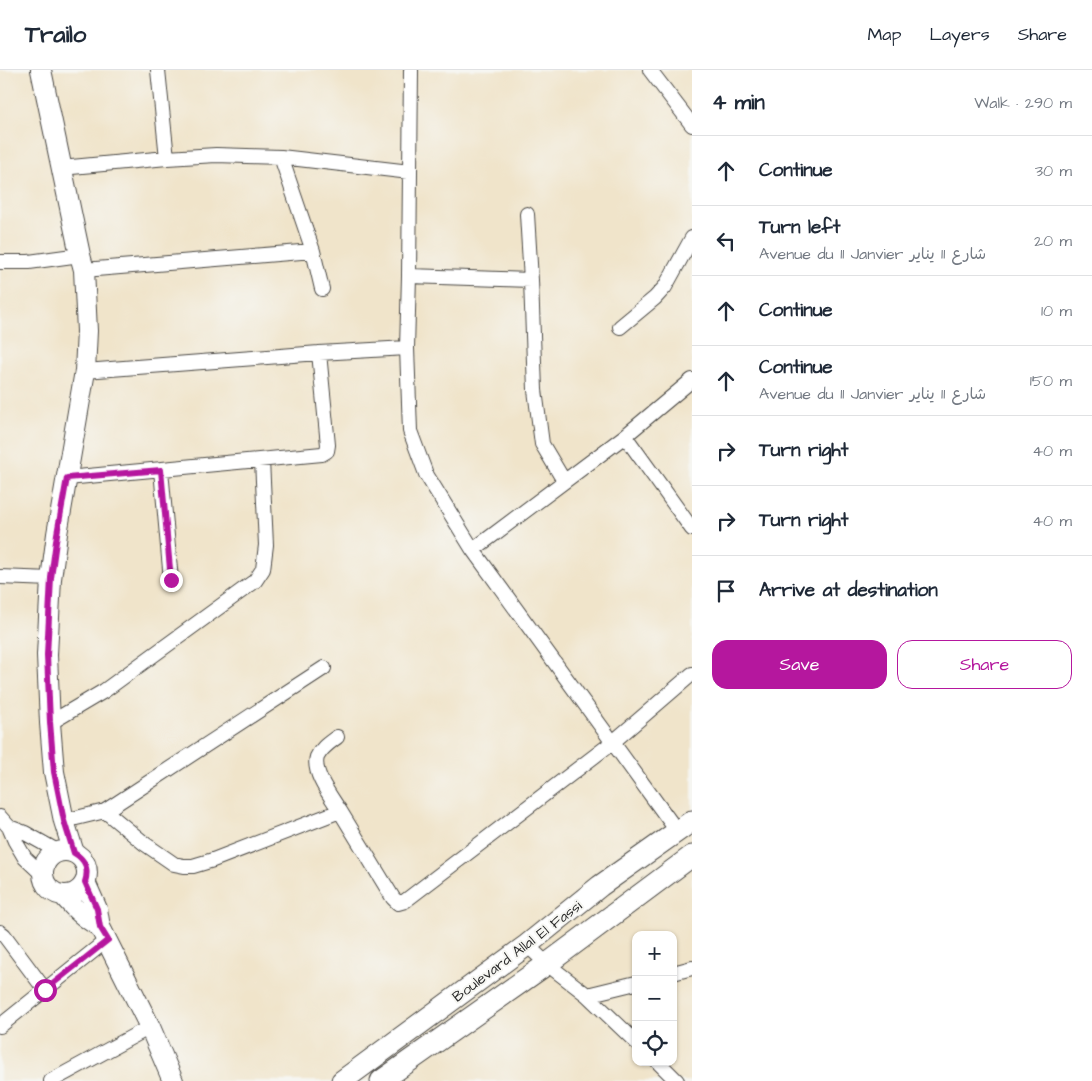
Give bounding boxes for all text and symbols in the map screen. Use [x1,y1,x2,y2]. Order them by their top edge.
text: Trailo [25,18,86,52]
text: Map [867,22,901,47]
text: Layers [929,22,990,47]
text: Share [1018,22,1067,47]
text: 4 min [712,88,765,117]
text: Walk · 290 m [974,92,1072,114]
icon: ahead [712,157,740,185]
text: Continue [759,157,833,184]
text: 30 m [1035,160,1072,182]
text: Turn left [759,214,840,241]
icon: left [712,227,740,255]
text: 20 m [1034,230,1072,252]
text: Avenue du 11 Janvier شارع 11 يناير [759,243,986,265]
icon: ahead [712,297,740,325]
text: Continue [759,297,833,324]
text: 10 m [1041,300,1072,322]
text: Continue [759,354,833,381]
icon: ahead [712,367,740,395]
text: 150 m [1030,370,1072,392]
text: Avenue du 11 Janvier شارع 11 يناير [759,383,986,405]
icon: right [712,437,740,465]
text: Turn right [759,437,848,464]
text: 40 m [1032,440,1072,462]
icon: right [712,507,740,535]
text: Turn right [759,507,848,534]
text: 40 m [1032,510,1072,532]
route end [160,569,183,592]
icon: arrive [712,577,740,605]
text: Arrive at destination [759,577,938,604]
button: Save [712,640,887,689]
button: Share [897,640,1072,689]
street label: Boulevard Allal El Fassi [448,895,587,1007]
map controls [632,931,677,1066]
button: + [632,931,677,976]
button: − [632,976,677,1021]
route start [34,979,57,1002]
button: locate [632,1021,677,1066]

